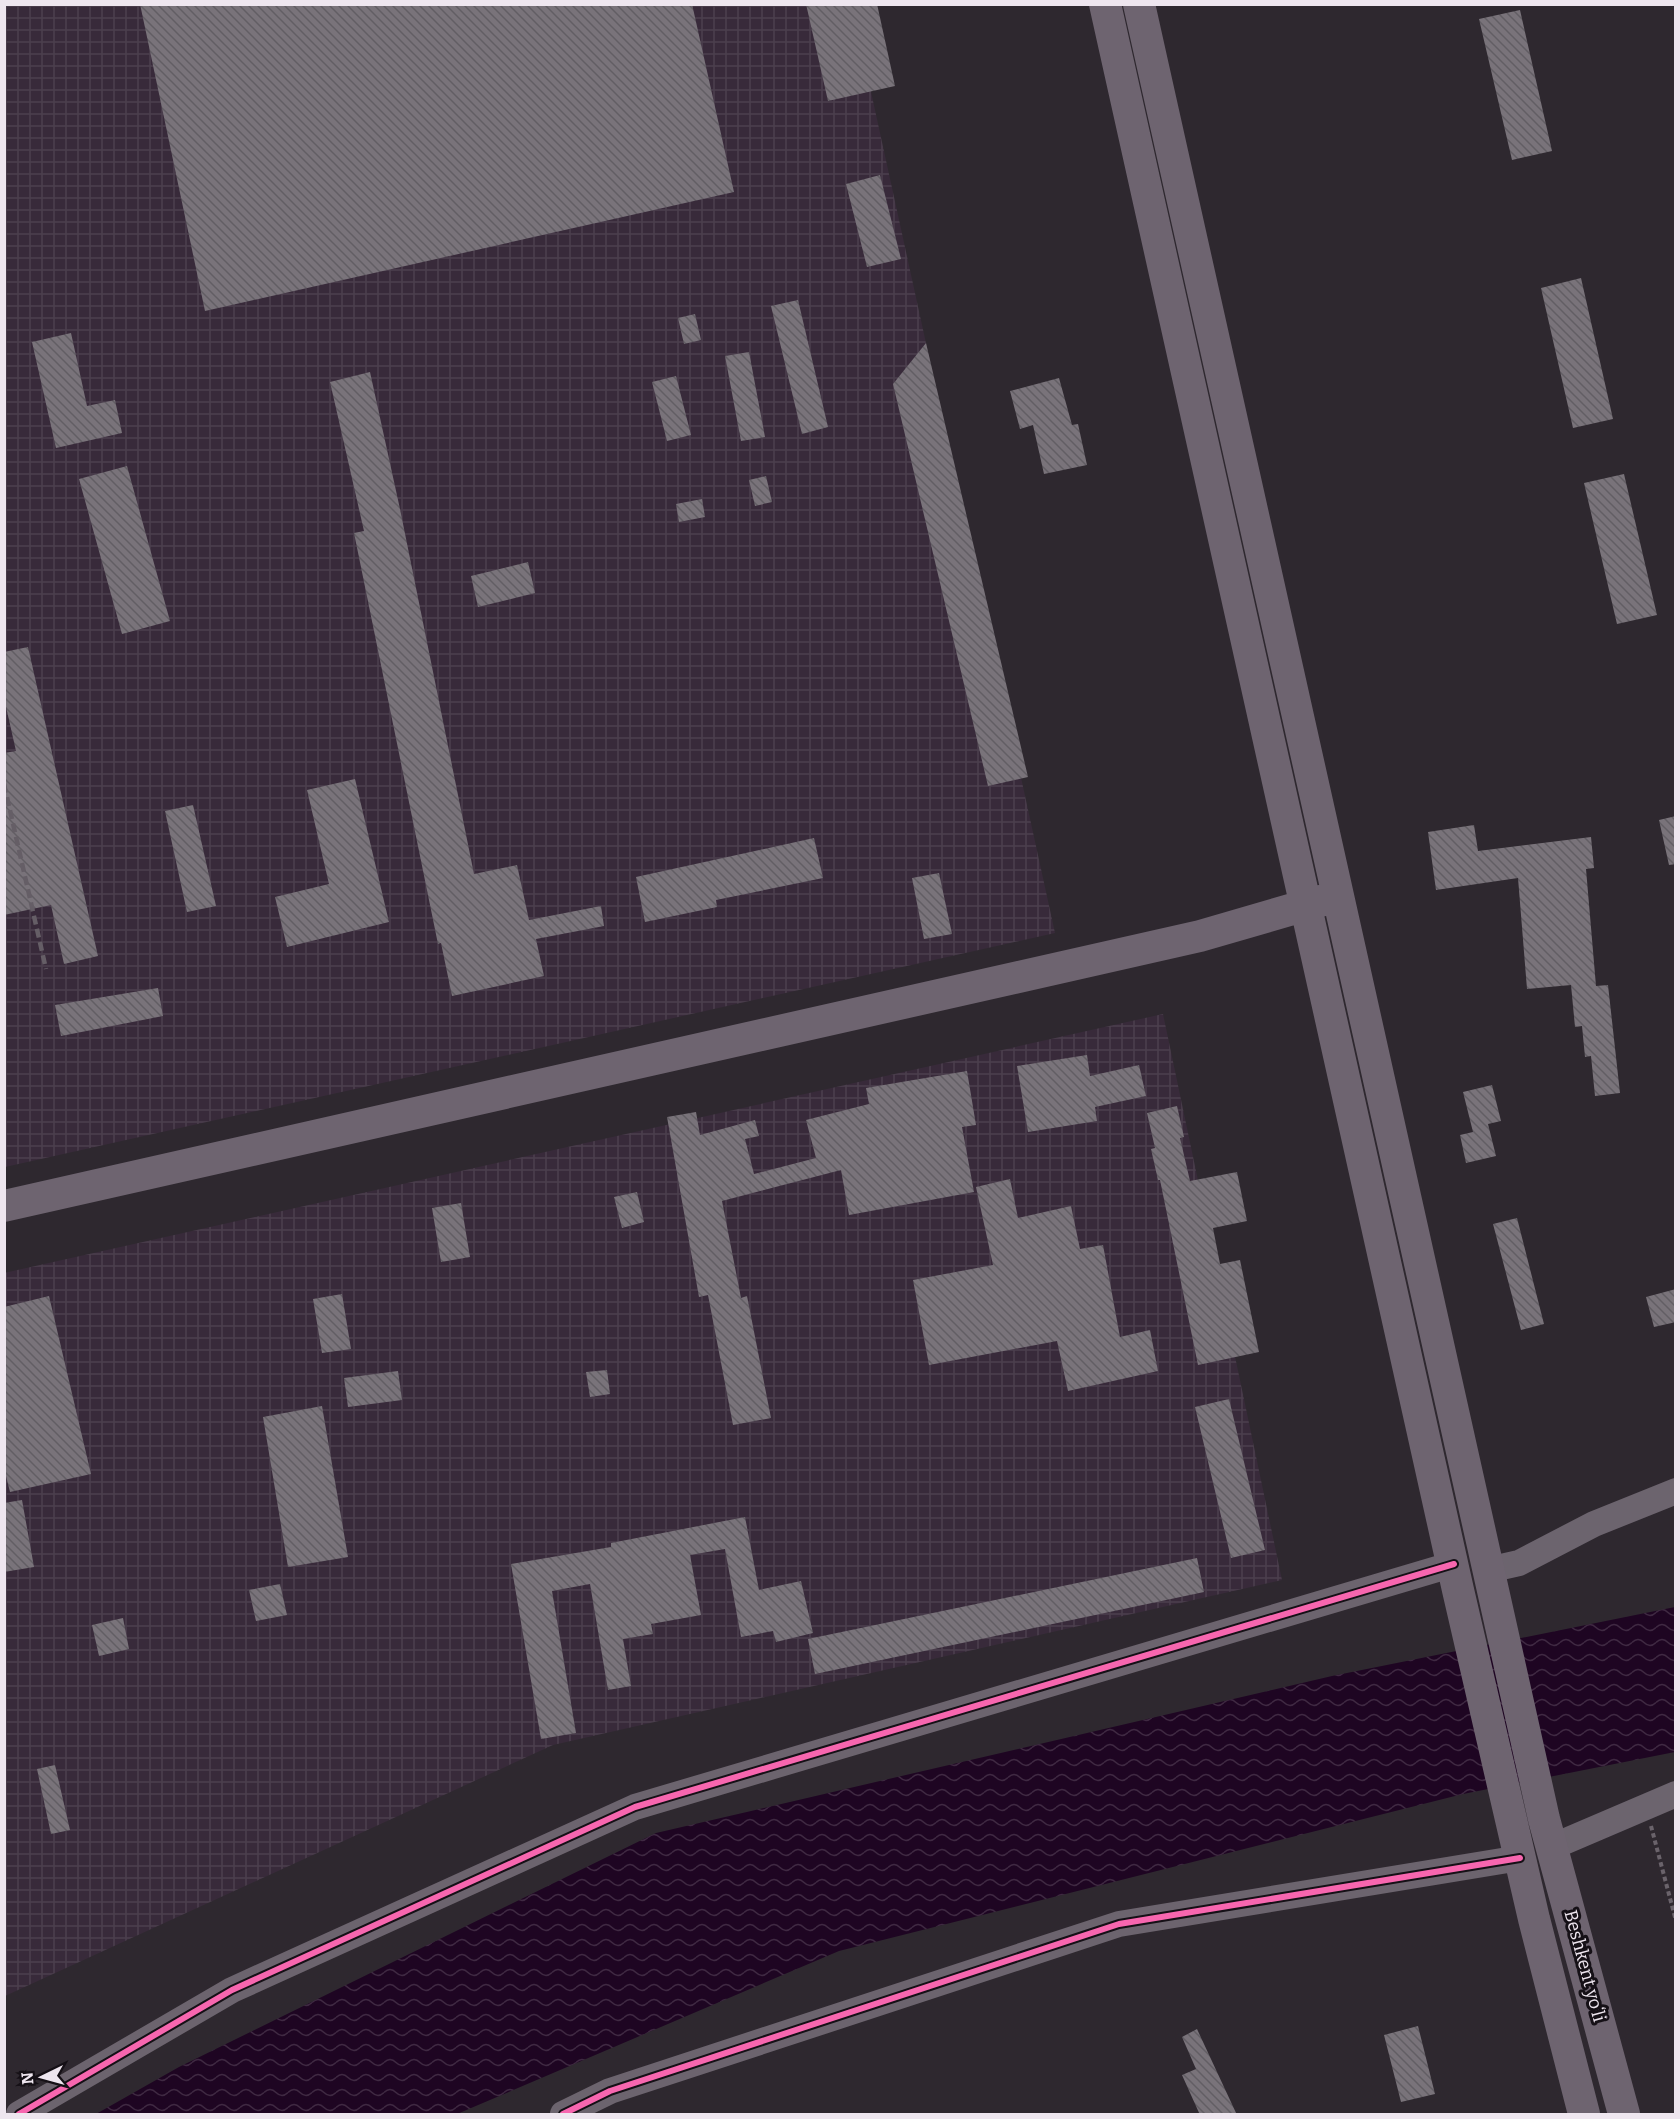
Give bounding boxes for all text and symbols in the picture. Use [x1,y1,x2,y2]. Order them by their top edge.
street label: Beshkent yoʻli [1560,1908,1610,2024]
north arrow [12,2047,72,2107]
text: N [18,2071,38,2085]

